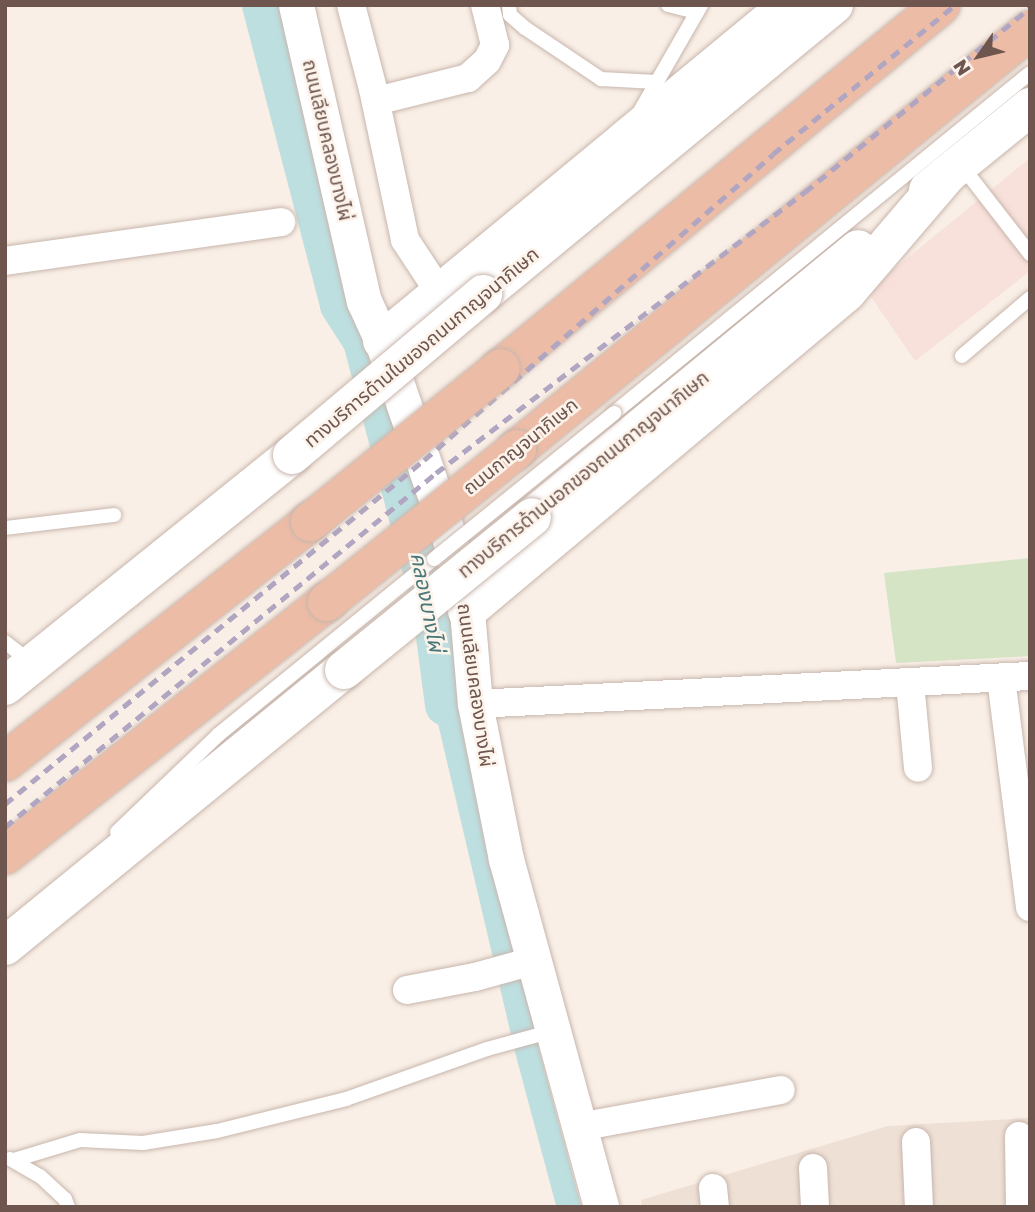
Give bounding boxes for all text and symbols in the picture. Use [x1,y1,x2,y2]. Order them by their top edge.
north arrow [944,21,1014,91]
text: N [948,56,975,80]
street label: ถนนเลียบคลองบางไผ่ [298,57,358,223]
street label: ทางบริการด้านในของถนนกาญจนาภิเษก [299,242,543,452]
street label: ทางบริการด้านนอกของถนนกาญจนาภิเษก [453,366,713,582]
street label: ถนนกาญจนาภิเษก [458,393,582,499]
water label: คลองบางไผ่ [406,550,450,654]
street label: ถนนเลียบคลองบางไผ่ [453,602,499,768]

